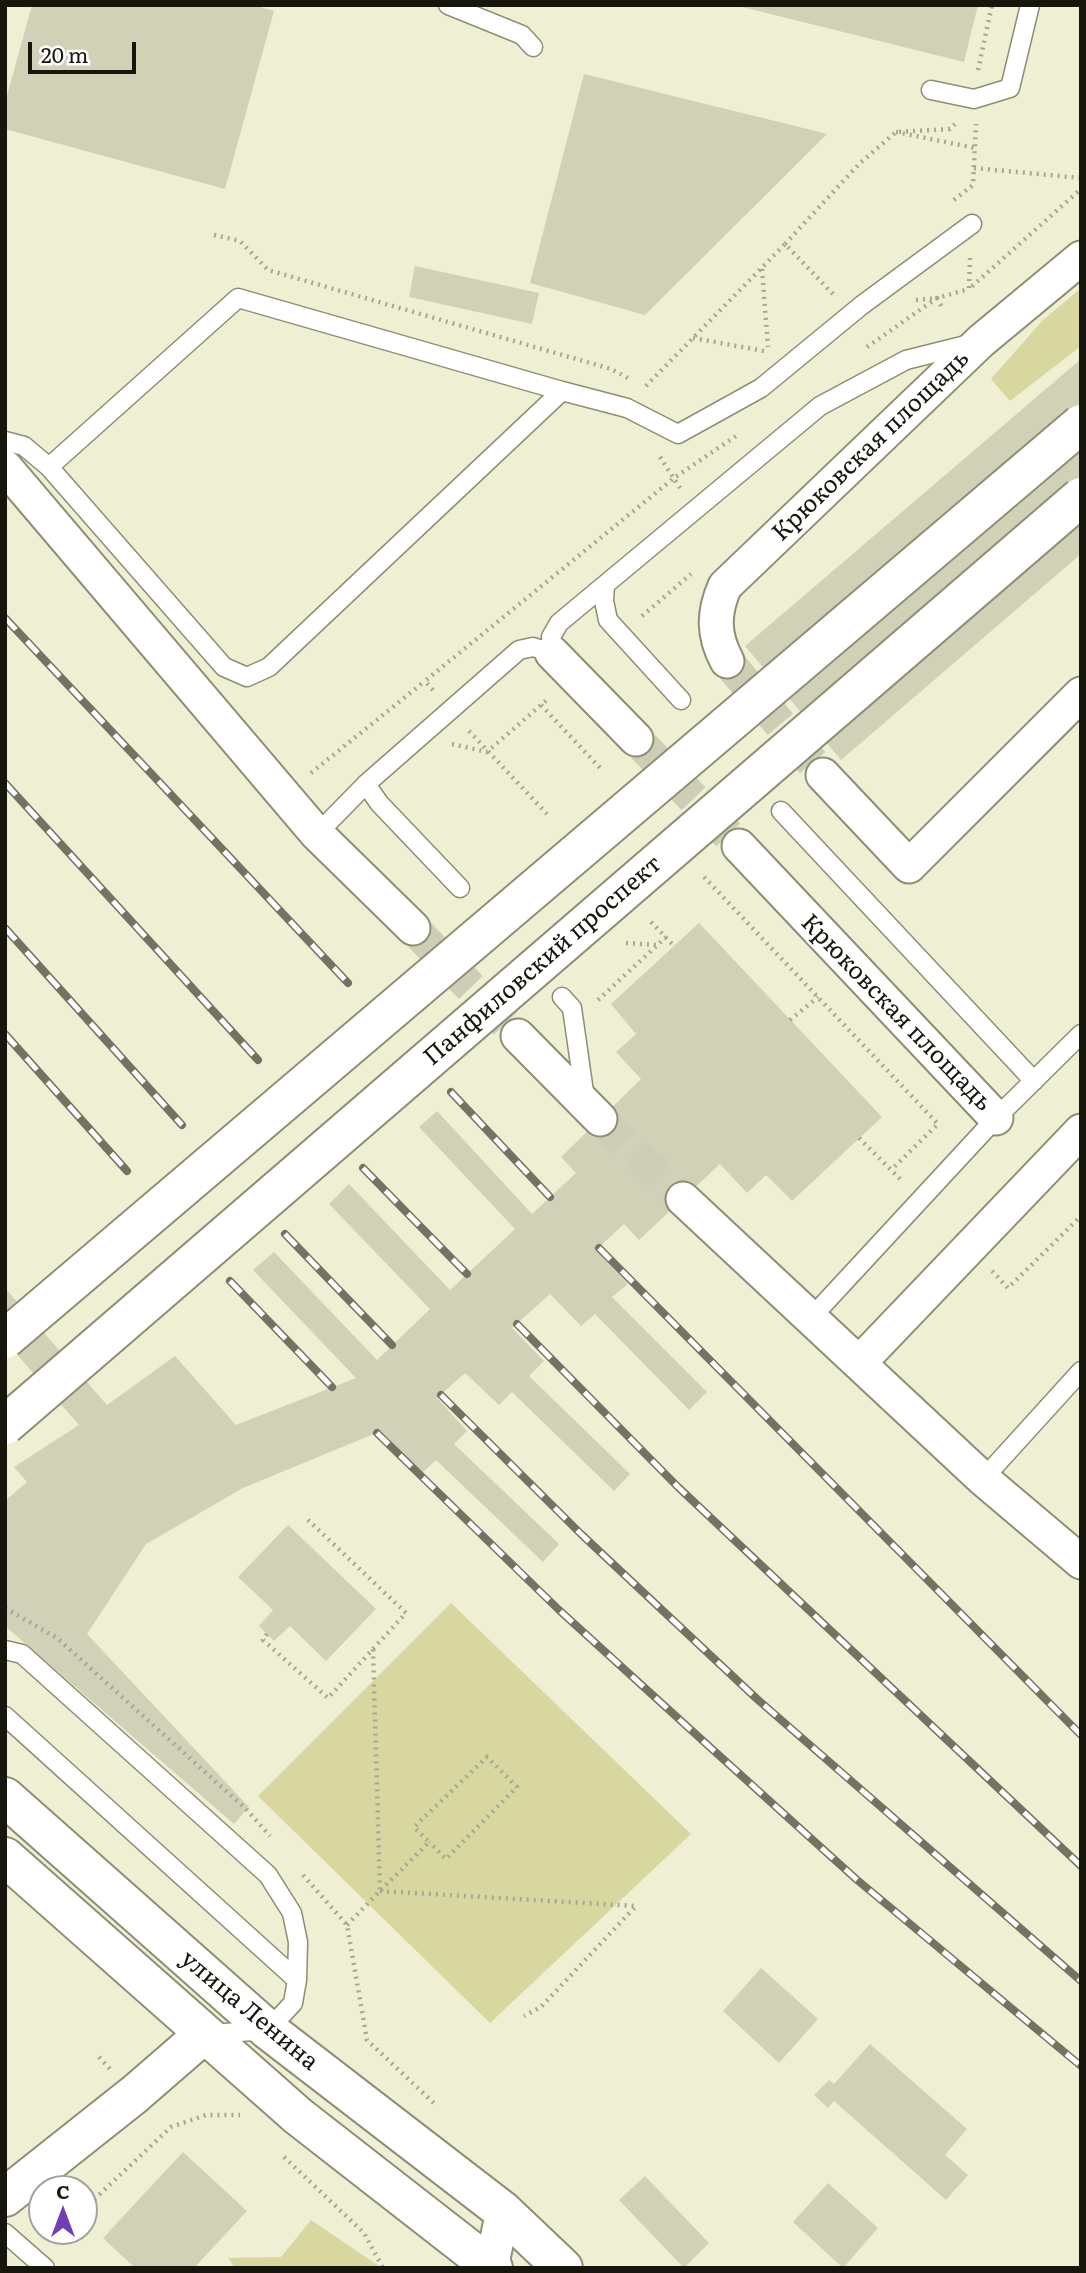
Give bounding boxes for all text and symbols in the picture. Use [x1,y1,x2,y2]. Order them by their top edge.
scale bar [32,28,140,72]
text: 20 m [41,38,88,69]
street label: Крюковская площадь [767,344,975,548]
street label: Панфиловский проспект [418,850,668,1072]
street label: Крюковская площадь [794,909,998,1117]
street label: улица Ленина [174,1945,324,2077]
north arrow [28,2175,98,2245]
text: С [56,2177,70,2205]

